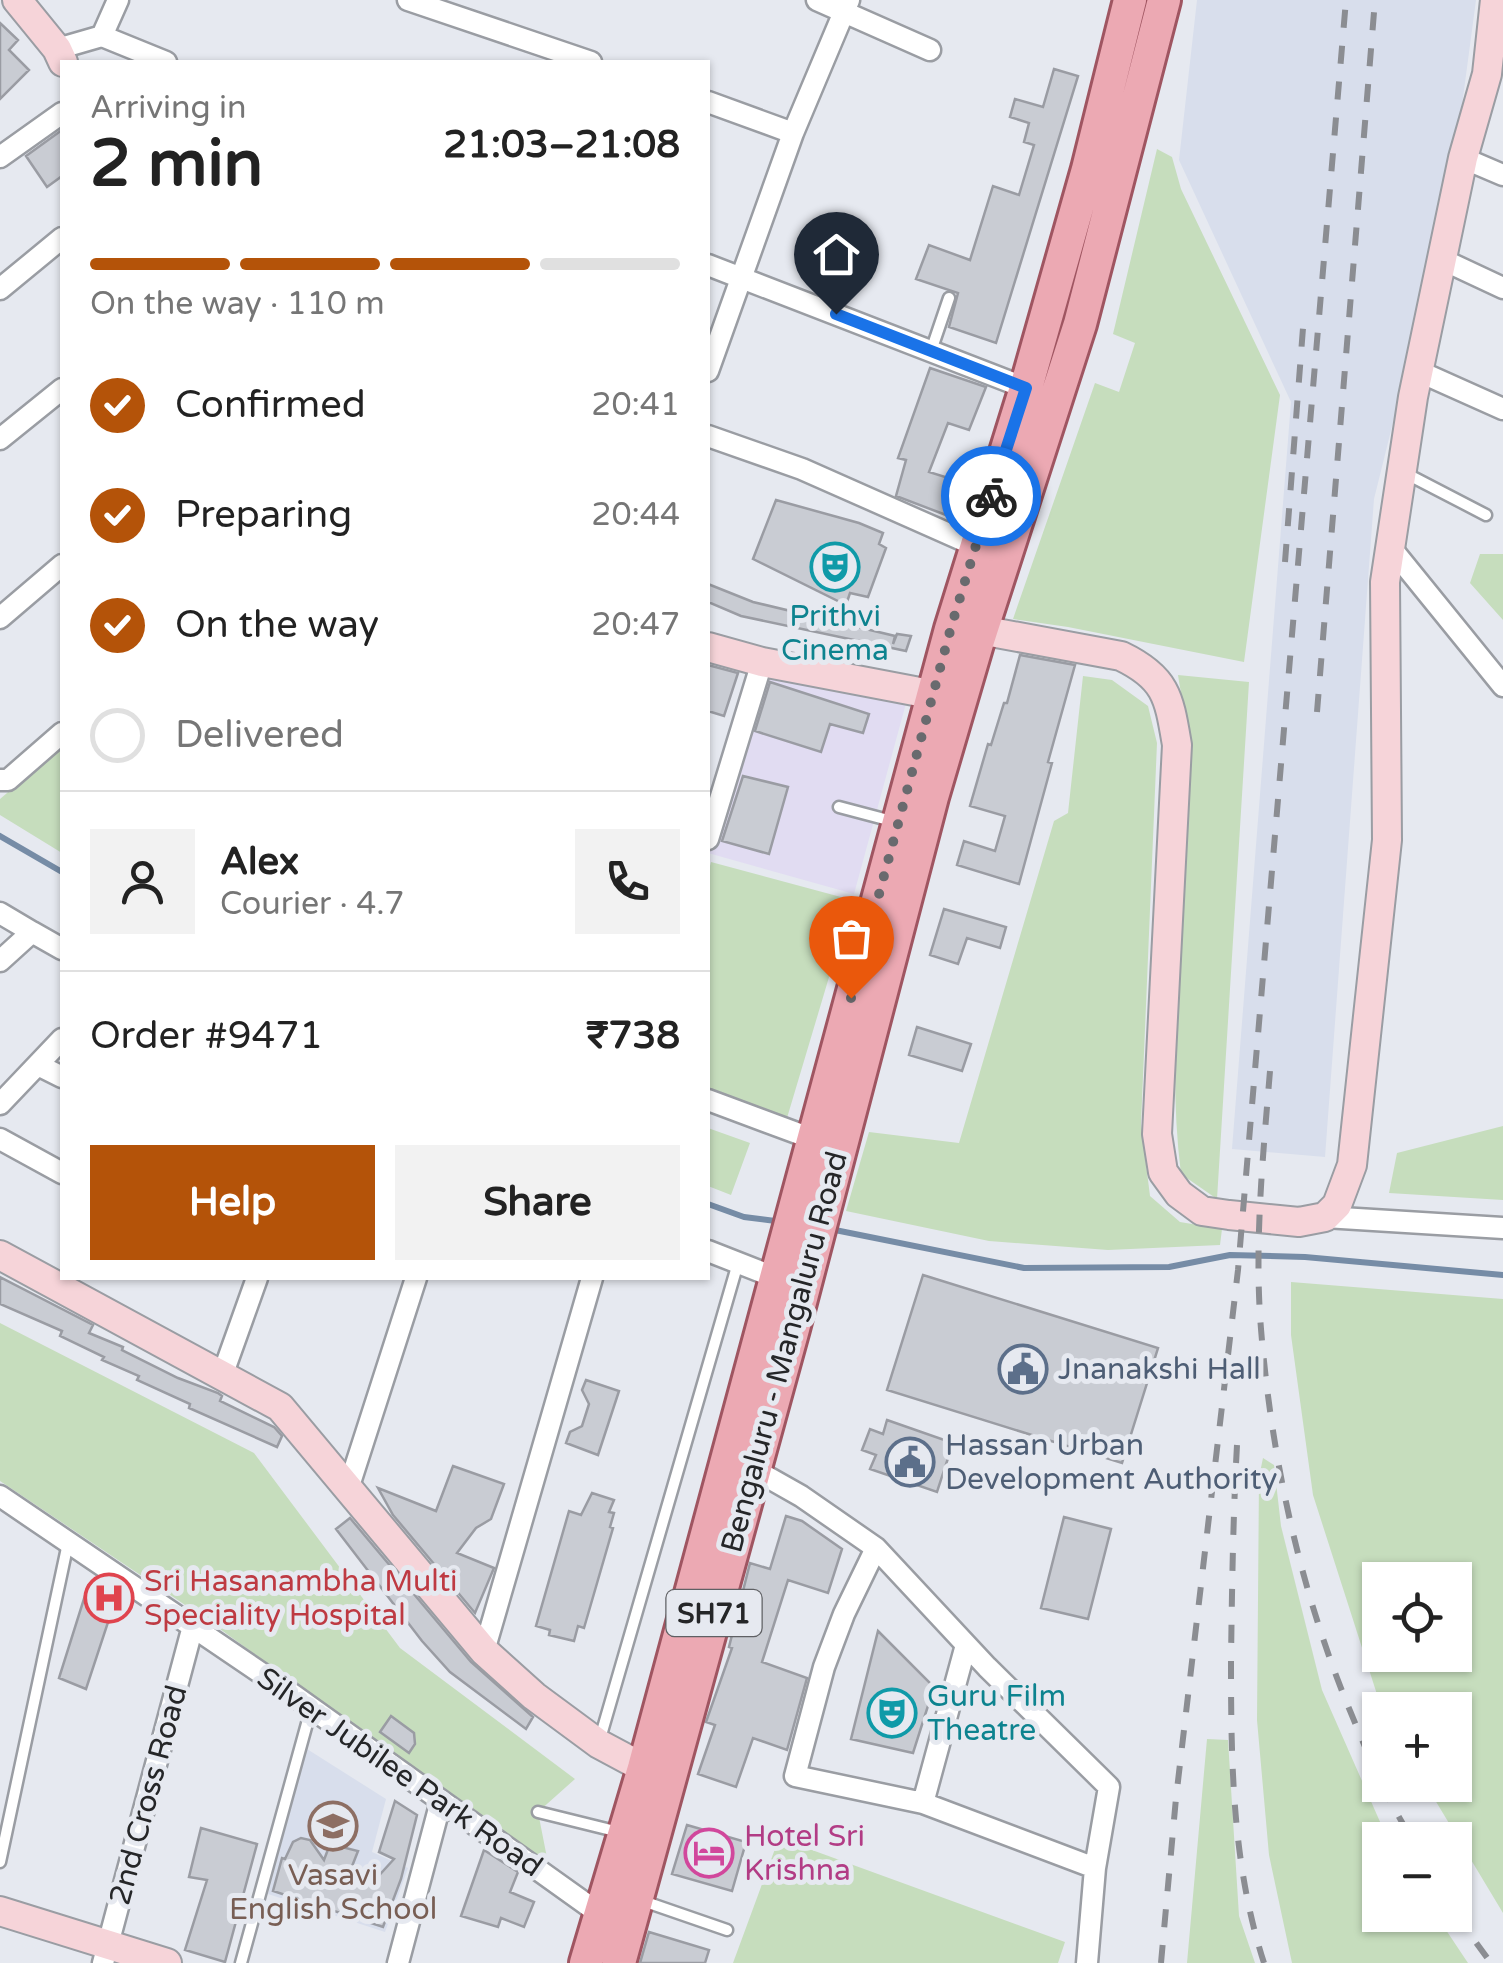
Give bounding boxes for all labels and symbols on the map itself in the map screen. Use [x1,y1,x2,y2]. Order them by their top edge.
pin [794,212,879,315]
courier [941,446,1041,546]
theatre icon: Prithvi Cinema [809,541,861,593]
place label: Prithvi Cinema [781,598,889,669]
pin [809,896,894,999]
street label: Bengaluru - Mangaluru Road [713,1148,856,1557]
public building icon: Jnanakshi Hall [997,1343,1049,1395]
place label: Jnanakshi Hall [1058,1351,1261,1388]
place label: Hassan Urban Development Authority [945,1427,1277,1498]
public building icon: Hassan Urban Development Authority [884,1436,936,1488]
place label: Sri Hasanambha Multi Speciality Hospital [144,1563,458,1634]
hospital icon: Sri Hasanambha Multi Speciality Hospital [83,1572,135,1624]
road number: SH71 [666,1590,762,1636]
street label: Silver Jubilee Park Road [250,1660,550,1885]
place label: Guru Film Theatre [927,1678,1066,1749]
street label: 2nd Cross Road [101,1681,196,1909]
theatre icon: Guru Film Theatre [866,1687,918,1739]
school or university icon: Vasavi English School [307,1800,359,1852]
place label: Hotel Sri Krishna [744,1818,865,1889]
hotel icon: Hotel Sri Krishna [683,1827,735,1879]
place label: Vasavi English School [229,1857,437,1928]

